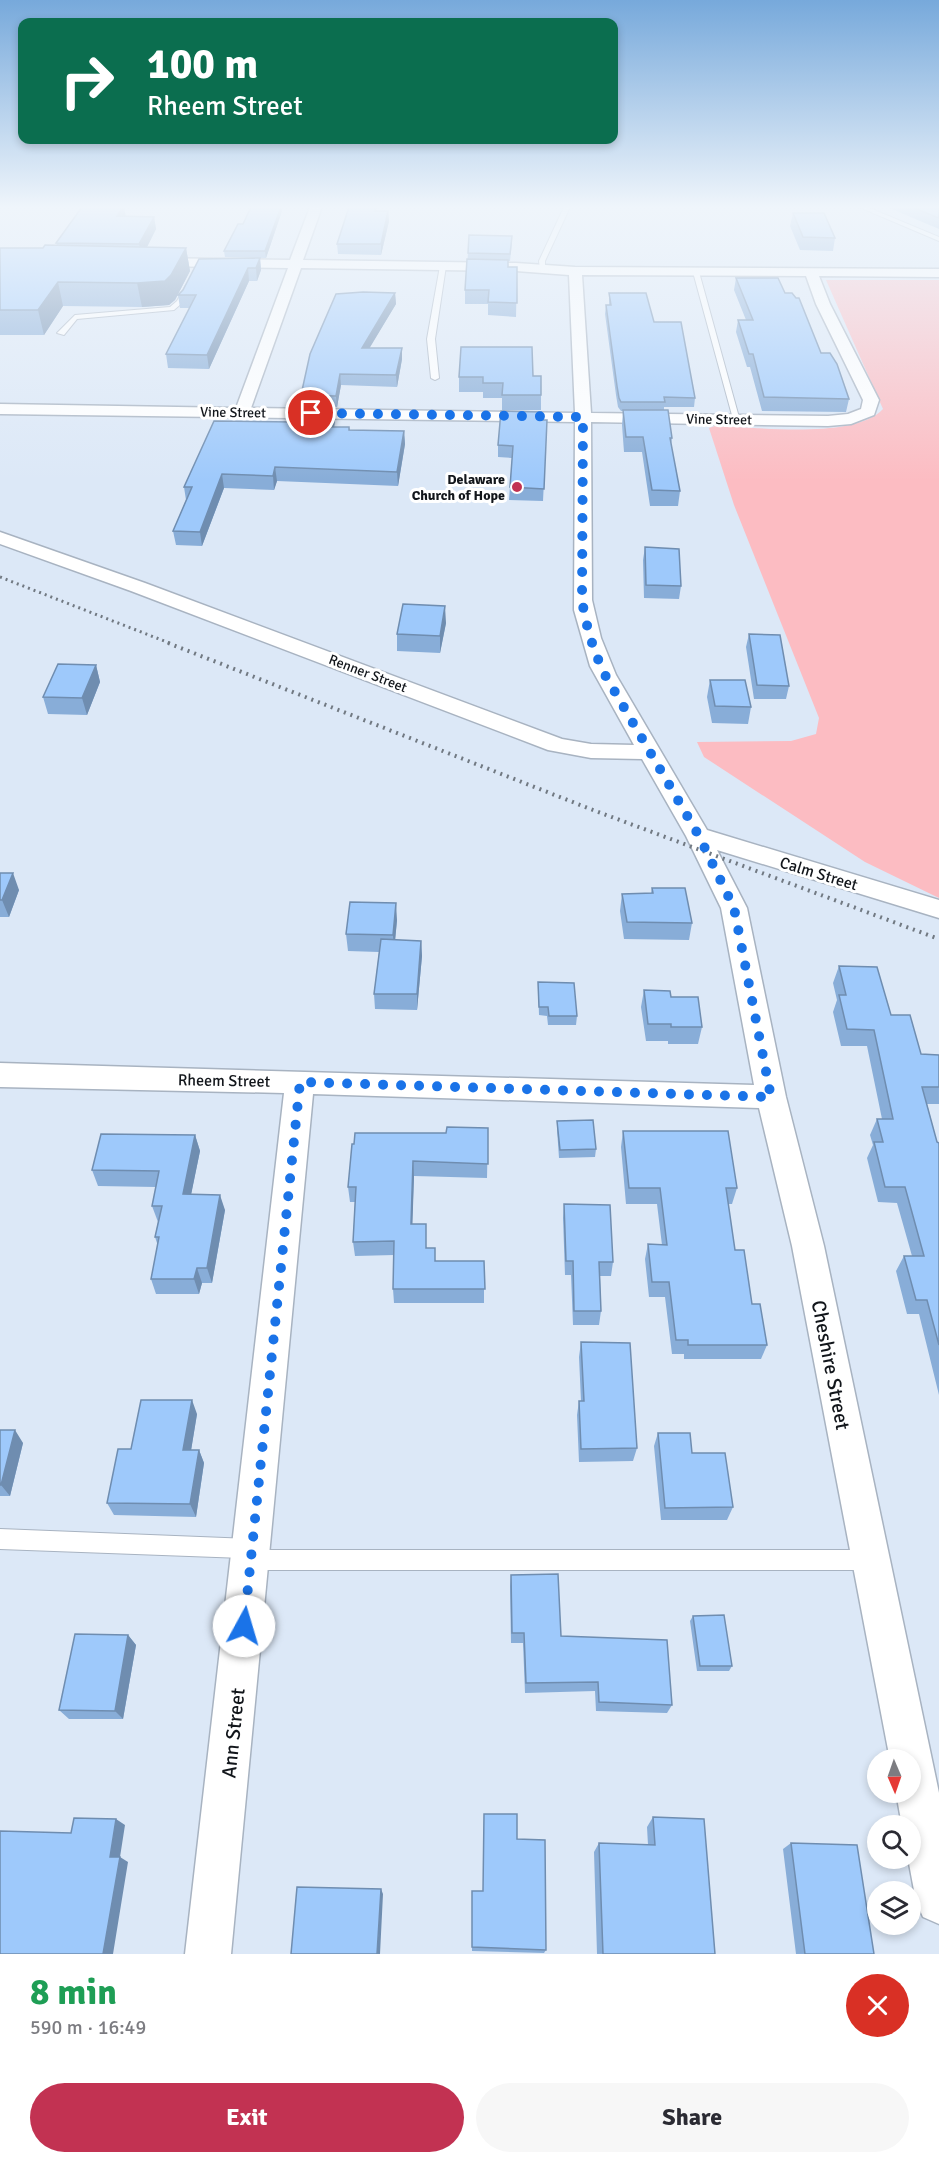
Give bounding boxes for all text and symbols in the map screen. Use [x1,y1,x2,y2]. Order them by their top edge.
text: 100 m [147,39,258,90]
icon: right [48,42,126,120]
text: Rheem Street [147,90,303,123]
pin [285,387,336,438]
icon: arrive [294,396,327,429]
street label: Vine Street [200,403,266,422]
street label: Vine Street [686,410,752,429]
place label: Delaware Church of Hope [412,471,505,504]
marker: Delaware Church of Hope [510,480,524,494]
street label: Renner Street [326,651,409,696]
street label: Calm Street [777,853,860,895]
street label: Rheem Street [178,1070,271,1092]
street label: Cheshire Street [806,1298,855,1432]
position arrow [212,1594,276,1658]
street label: Ann Street [216,1687,251,1779]
north arrow [867,1749,921,1803]
map controls [867,1749,921,1935]
button: search [867,1815,921,1869]
button: layers [867,1881,921,1935]
text: 8 min [30,1970,117,2015]
button: close [846,1974,909,2037]
text: 590 m · 16:49 [30,2015,146,2040]
button: Exit [30,2083,464,2152]
button: Share [476,2083,909,2152]

